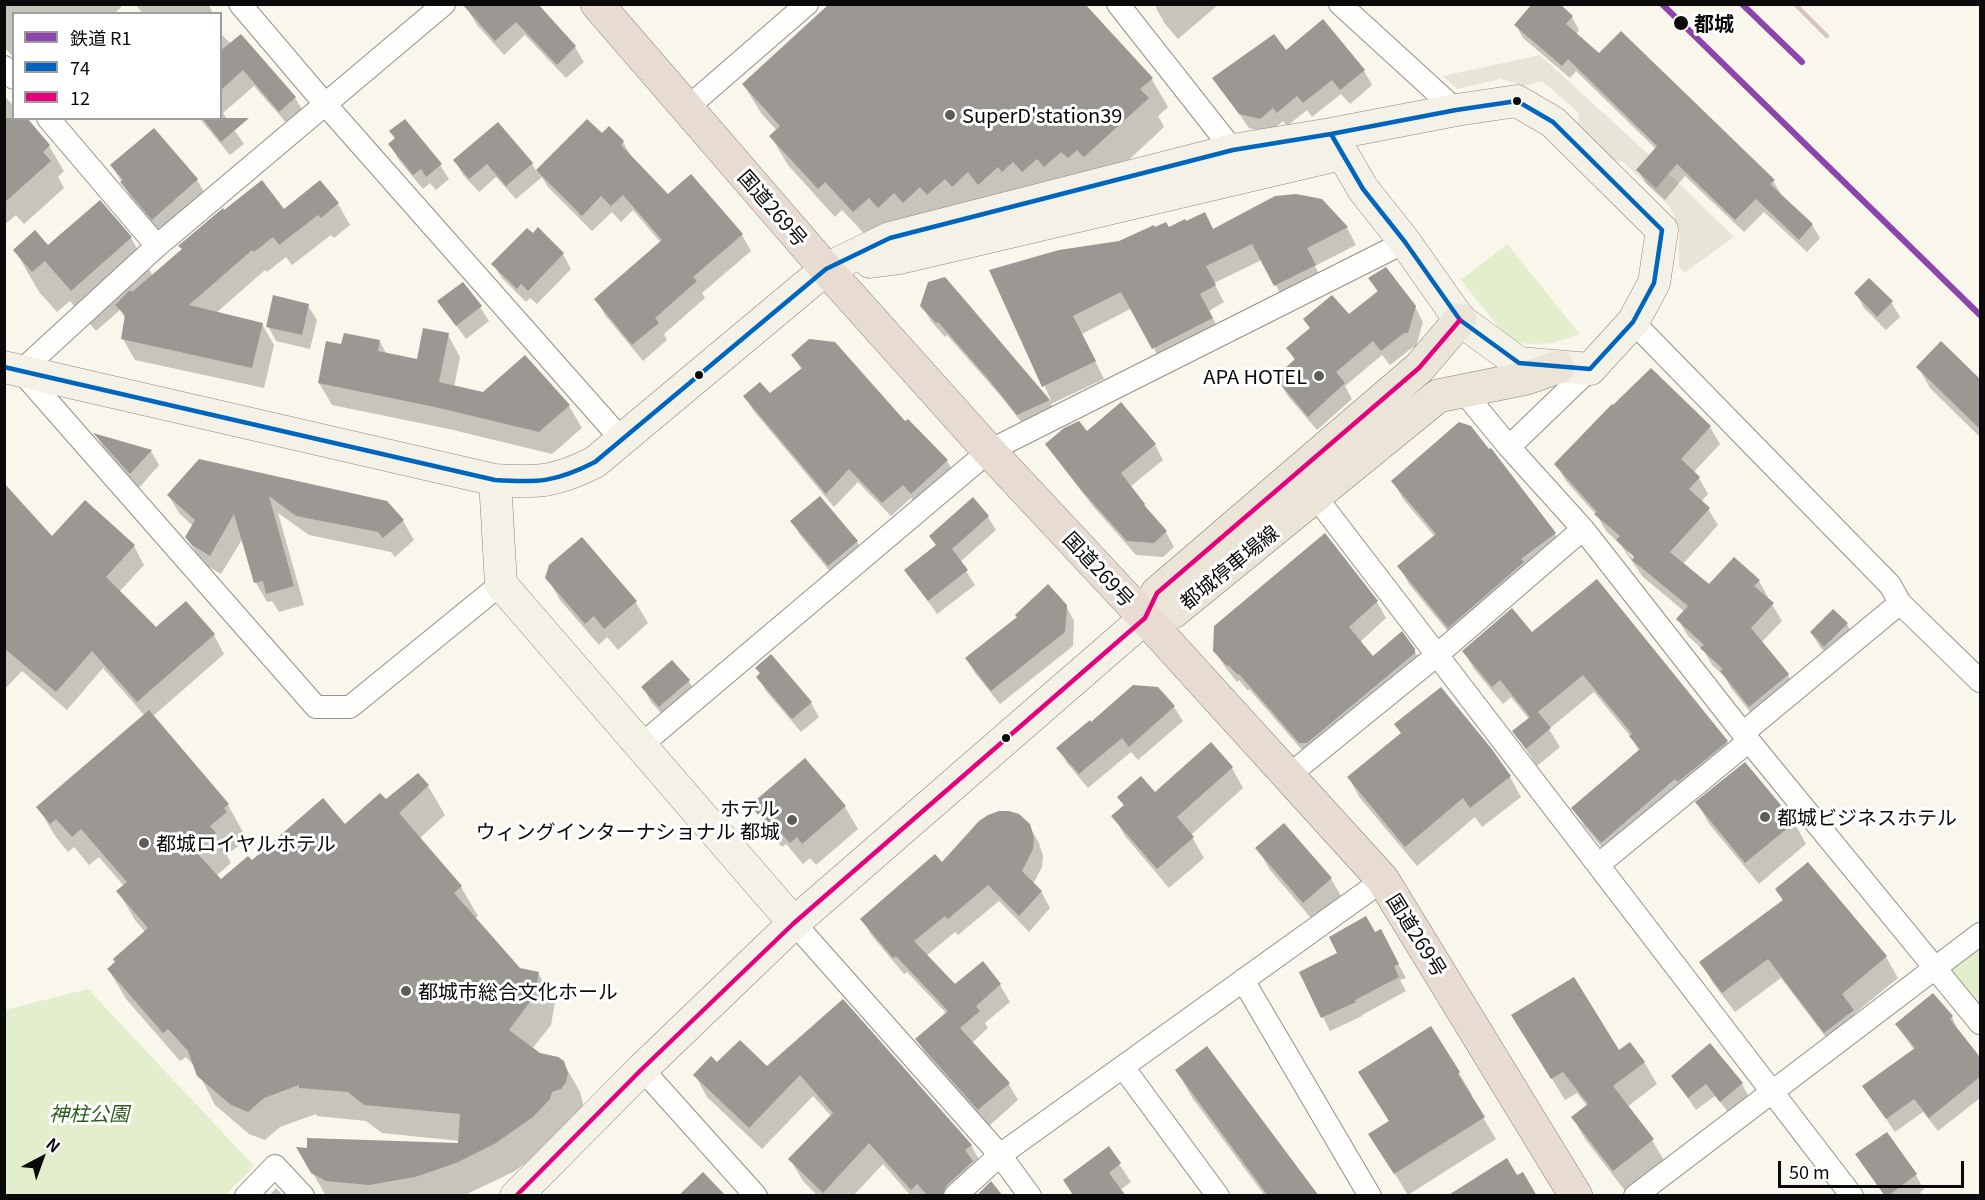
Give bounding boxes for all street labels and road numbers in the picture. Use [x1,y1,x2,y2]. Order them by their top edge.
street label: 国道269号 [733,165,813,251]
street label: 都城停車場線 [1175,520,1283,614]
street label: 国道269号 [1058,527,1140,611]
street label: 国道269号 [1382,889,1452,981]

